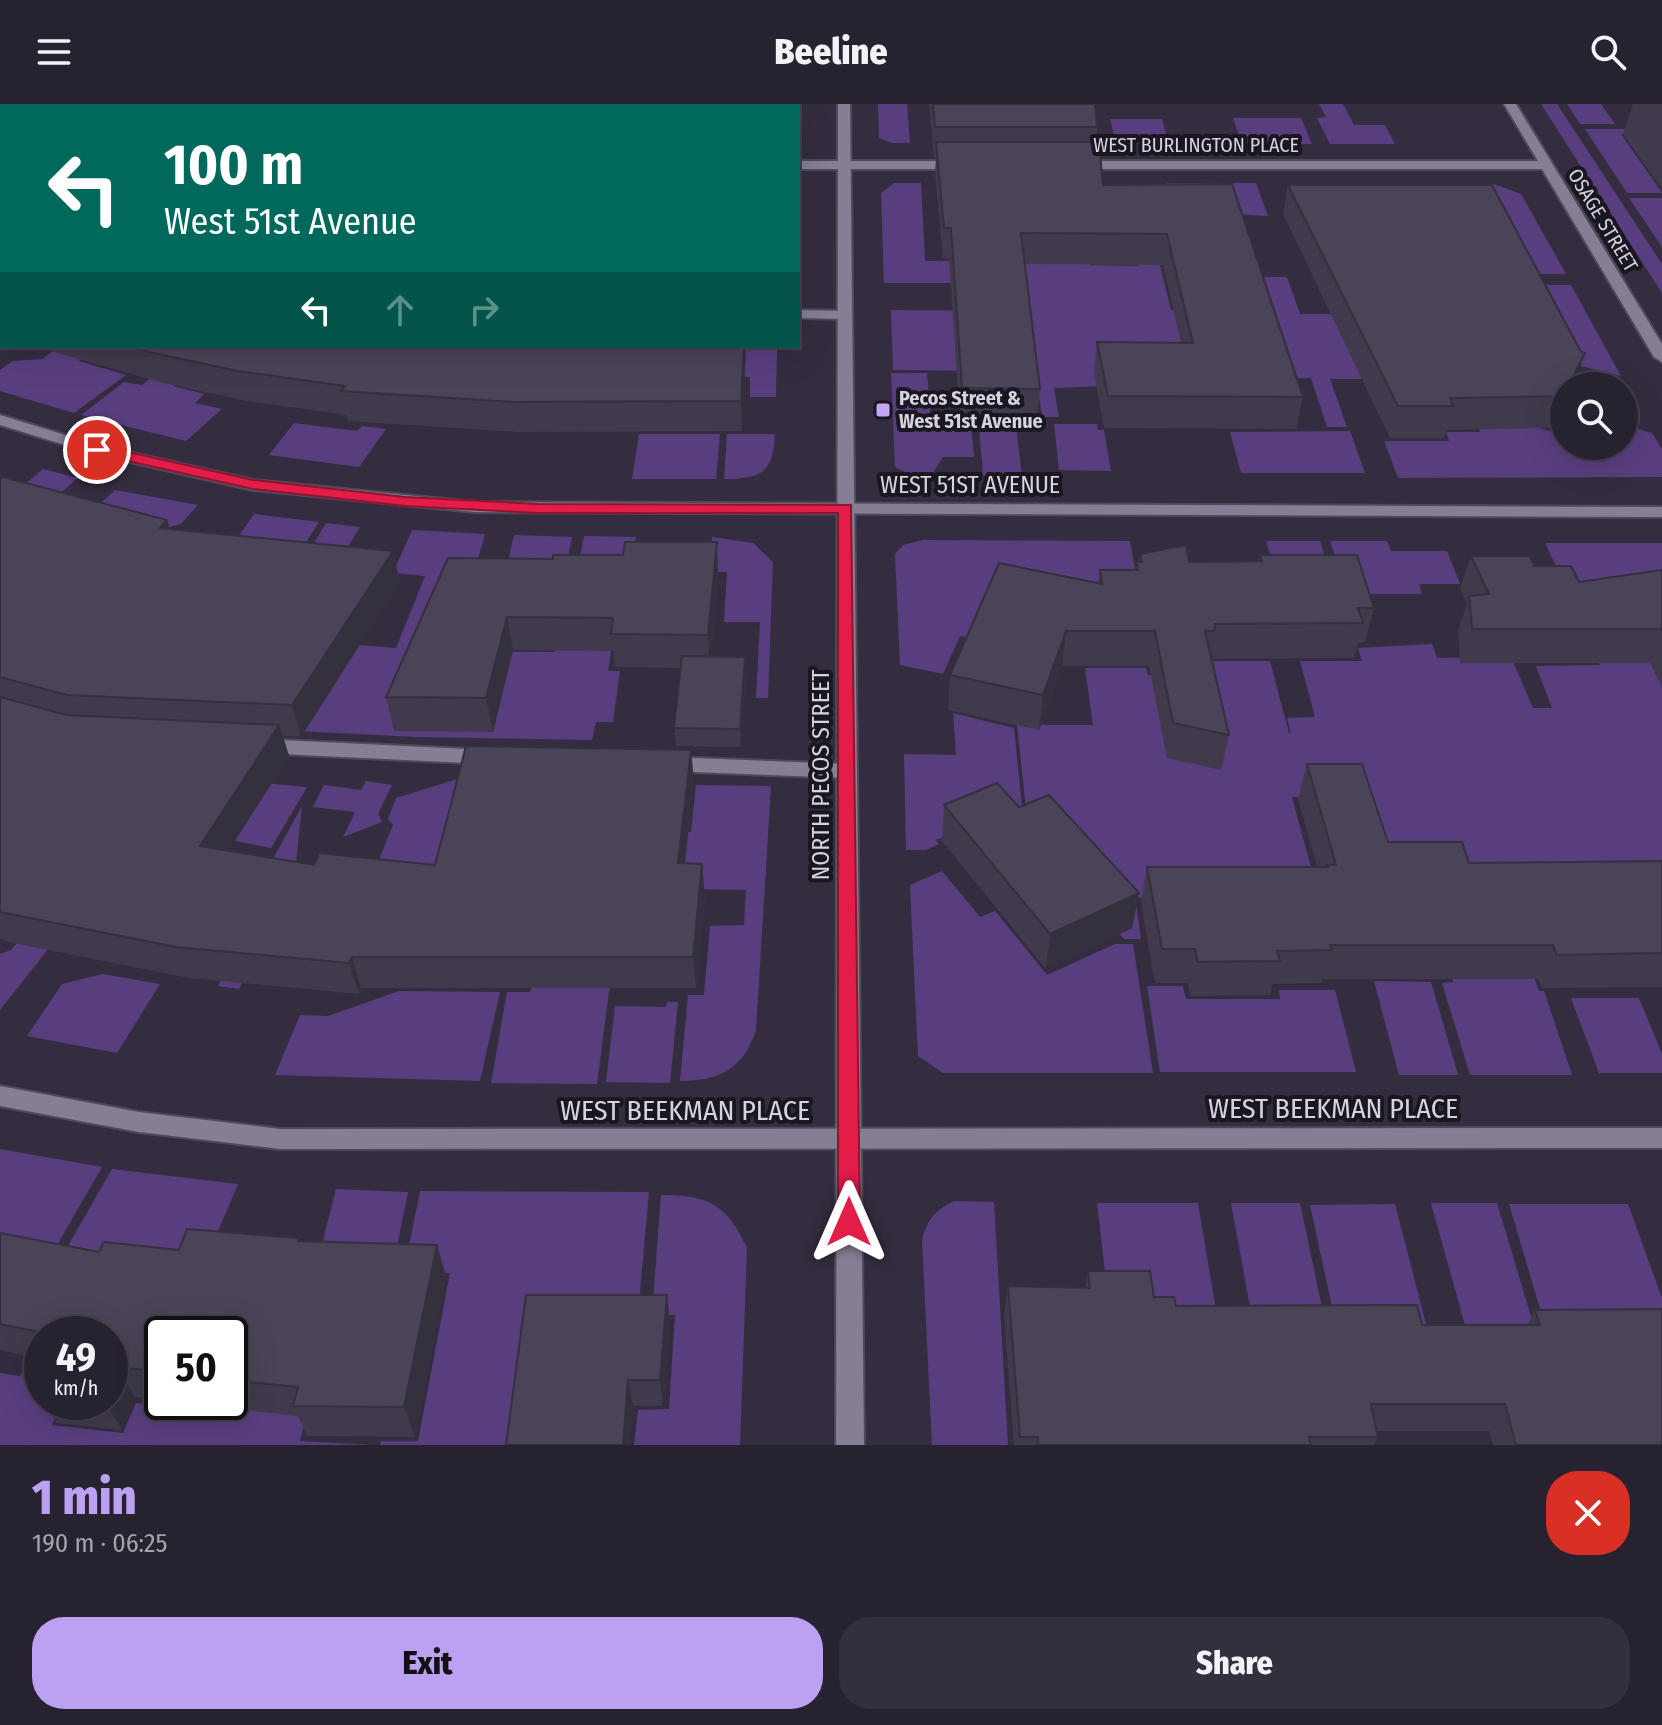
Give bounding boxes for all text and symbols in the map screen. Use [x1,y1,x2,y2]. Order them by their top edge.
icon: menu [32,30,76,74]
text: Beeline [774,30,888,74]
icon: search [1586,30,1630,74]
text: 100 m [164,132,303,199]
street label: WEST BURLINGTON PLACE [1093,133,1299,157]
icon: left [32,136,136,240]
street label: OSAGE STREET [1563,164,1644,276]
text: West 51st Avenue [164,200,417,244]
icon: left [294,288,338,332]
icon: ahead [378,288,422,332]
icon: right [462,288,506,332]
map controls [1550,372,1638,460]
button: search [1550,372,1638,460]
place label: Pecos Street & West 51st Avenue [899,386,1043,433]
marker: Pecos Street & West 51st Avenue [874,401,892,419]
pin [63,416,131,484]
icon: arrive [75,428,119,472]
street label: WEST 51ST AVENUE [880,471,1060,499]
street label: NORTH PECOS STREET [807,670,835,880]
street label: WEST BEEKMAN PLACE [1208,1092,1458,1125]
street label: WEST BEEKMAN PLACE [560,1094,810,1127]
position arrow [807,1180,891,1264]
speed limit sign: 50 [144,1316,248,1420]
text: 49 [56,1334,96,1382]
text: km/h [54,1376,98,1400]
text: 1 min [32,1469,136,1527]
button: close [1546,1471,1630,1555]
text: 190 m · 06:25 [32,1528,168,1559]
button: Exit [32,1617,823,1709]
button: Share [839,1617,1630,1709]

